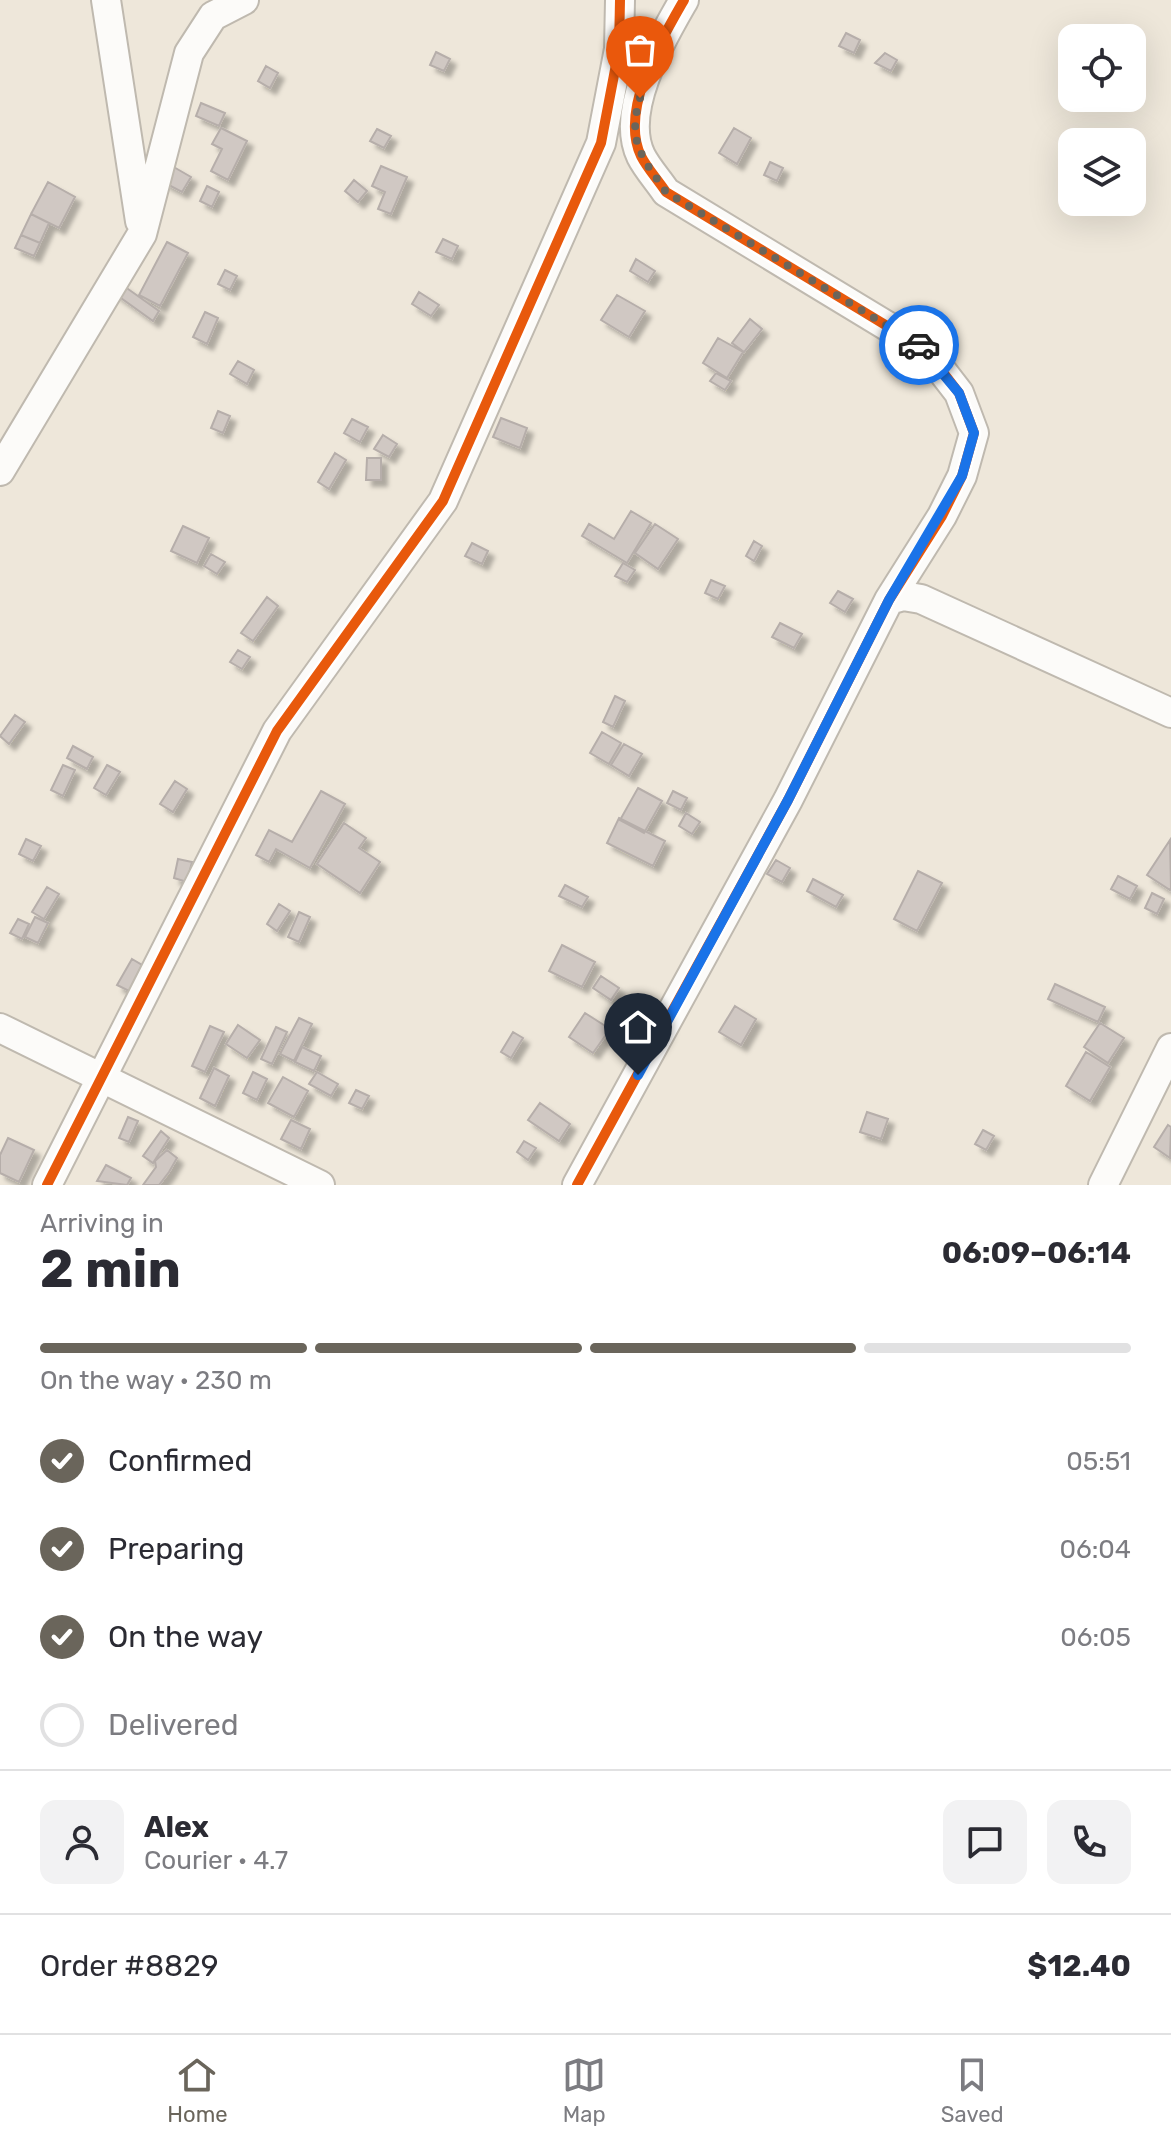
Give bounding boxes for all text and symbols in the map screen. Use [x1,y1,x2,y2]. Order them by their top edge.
pin [606,16,674,98]
map controls [1058,24,1146,216]
button: locate [1058,24,1146,112]
icon: bag [618,28,662,72]
button: layers [1058,128,1146,216]
courier [879,305,959,385]
icon: car [897,323,941,367]
pin [604,993,672,1075]
icon: home [616,1005,660,1049]
text: Arriving in [40,1208,164,1239]
text: 06:09–06:14 [942,1235,1131,1271]
text: 2 min [40,1238,181,1300]
text: On the way · 230 m [40,1365,272,1396]
icon: check [40,1439,84,1483]
text: Confirmed [108,1443,252,1479]
text: 05:51 [1066,1446,1131,1477]
icon: check [40,1527,84,1571]
text: Preparing [108,1531,244,1567]
text: 06:04 [1059,1534,1131,1565]
icon: check [40,1615,84,1659]
text: On the way [108,1619,263,1655]
text: 06:05 [1060,1622,1131,1653]
text: Delivered [108,1707,239,1743]
button: person [40,1800,124,1884]
button: chat [943,1800,1027,1884]
button: phone [1047,1800,1131,1884]
text: Alex [144,1809,209,1845]
text: Courier · 4.7 [144,1845,288,1876]
text: Order #8829 [40,1948,219,1984]
text: $12.40 [1027,1948,1131,1984]
tab: Home [167,2053,228,2128]
tab: Map [562,2053,606,2128]
tab: Saved [941,2053,1004,2128]

